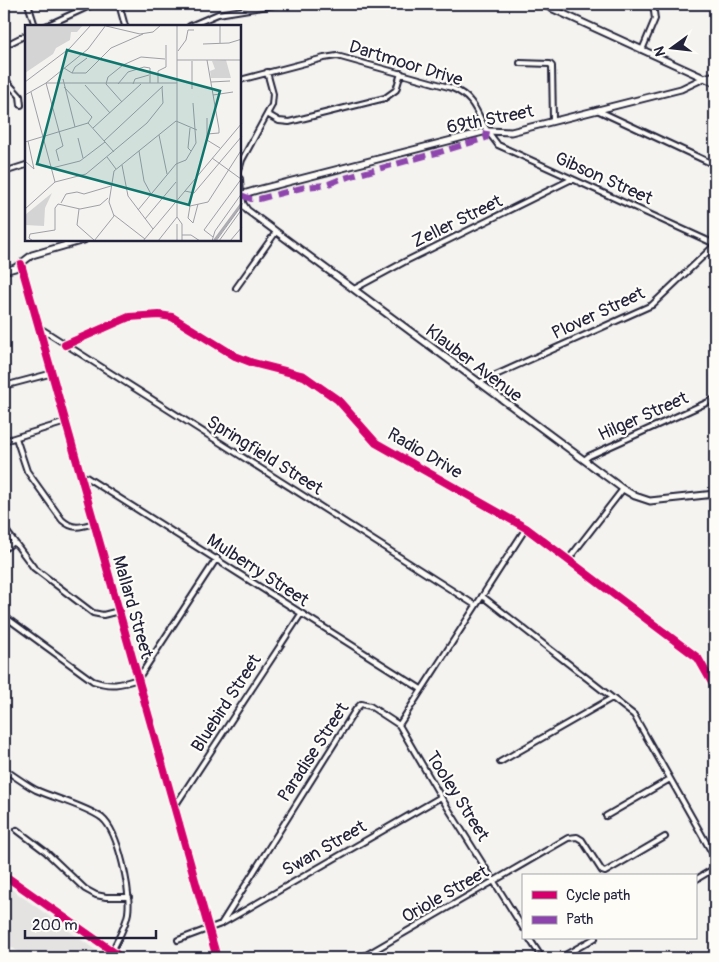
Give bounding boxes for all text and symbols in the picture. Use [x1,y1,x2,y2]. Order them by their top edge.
north arrow [646,22,696,72]
inset map [25,25,241,241]
street label: Dartmoor Drive [346,35,465,92]
text: N [650,44,669,58]
street label: 69th Street [445,100,536,139]
street label: Gibson Street [551,147,657,211]
street label: Zeller Street [408,189,507,253]
street label: Plover Street [548,282,649,345]
street label: Klauber Avenue [421,319,527,407]
street label: Hilger Street [595,386,692,446]
street label: Springfield Street [202,410,328,501]
street label: Radio Drive [383,423,466,484]
street label: Mulberry Street [202,529,314,612]
street label: Mallard Street [107,553,158,662]
street label: Bluebird Street [186,649,267,757]
street label: Paradise Street [273,698,355,806]
street label: Tooley Street [421,747,495,846]
street label: Swan Street [278,815,371,882]
street label: Oriole Street [398,860,493,929]
legend [522,874,696,940]
text: Cycle path [566,886,630,905]
scale bar [25,907,156,939]
text: Path [566,910,593,929]
text: 200 m [32,916,77,935]

